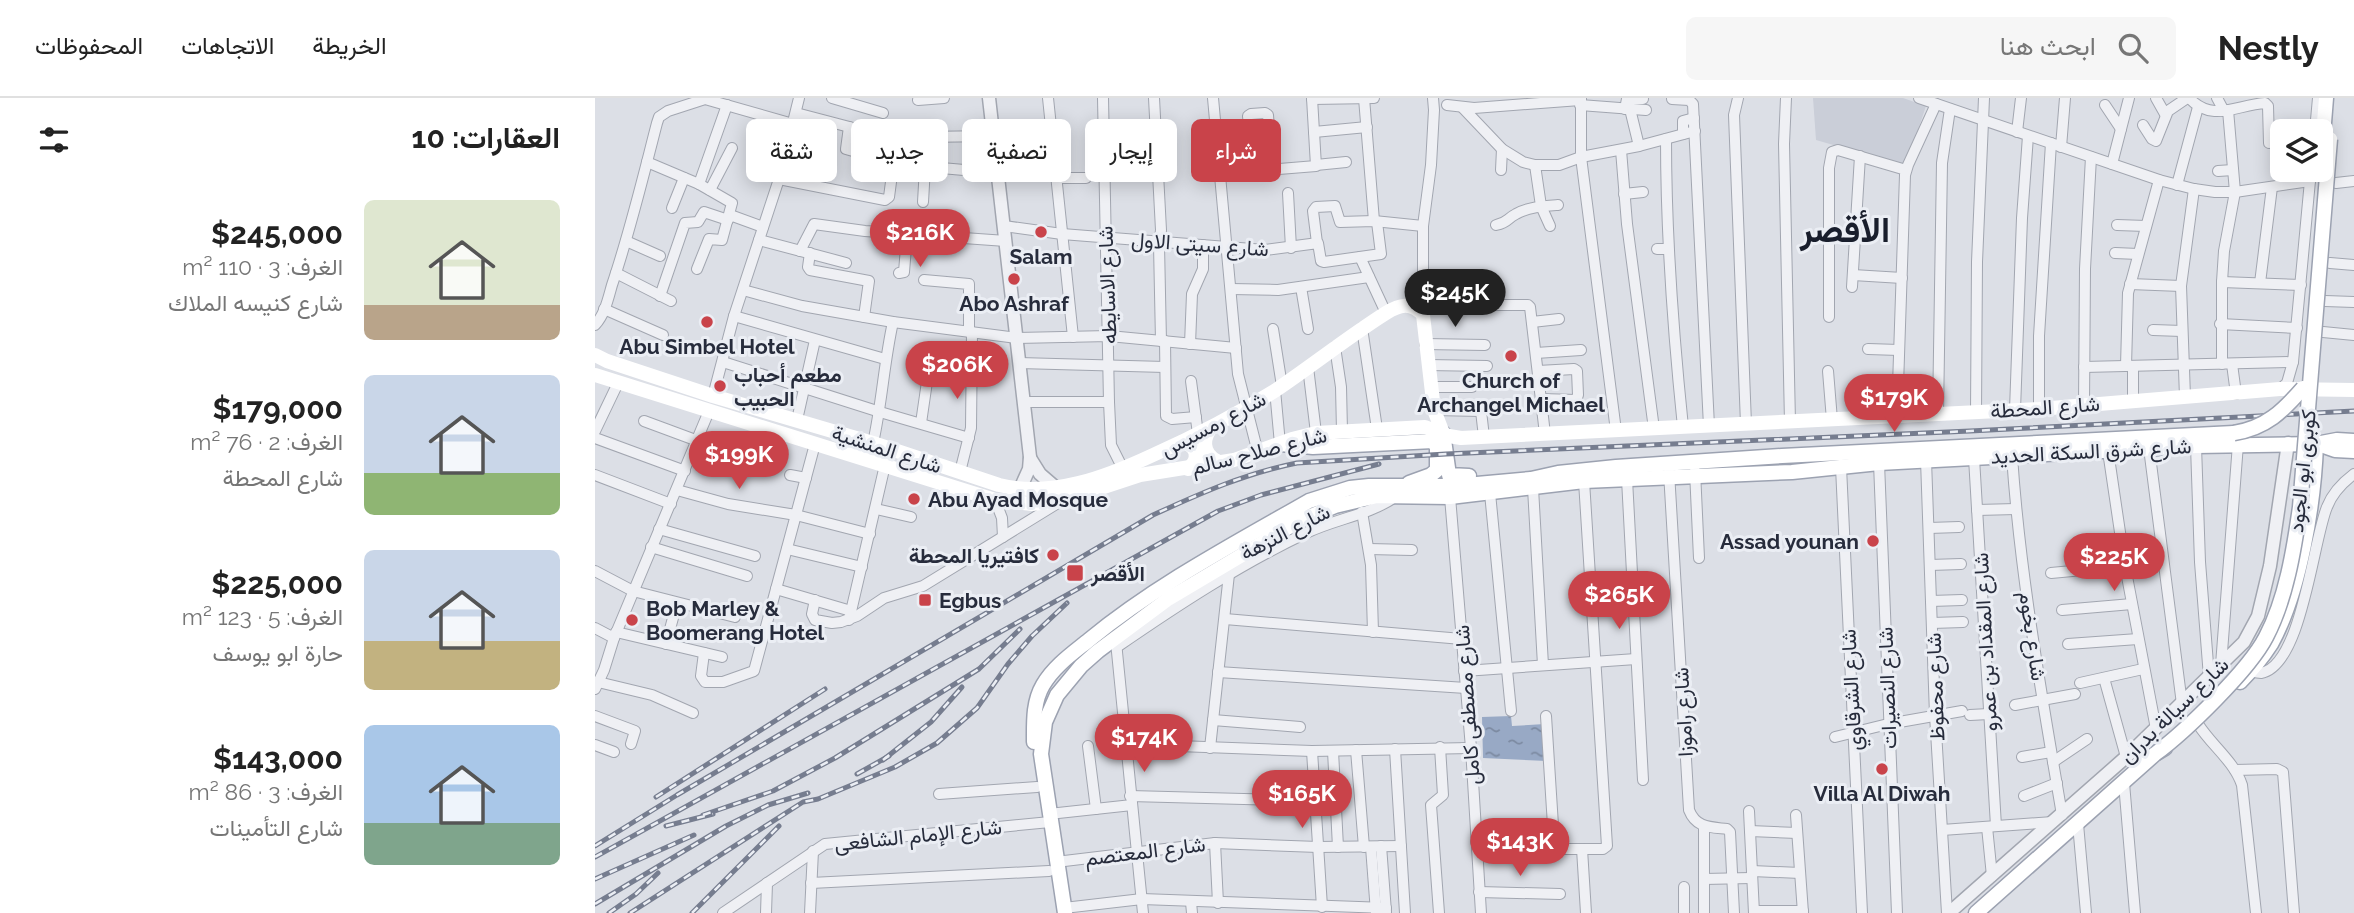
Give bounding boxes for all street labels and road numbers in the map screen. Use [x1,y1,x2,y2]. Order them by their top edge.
street label: شارع الاسايطه [1092,225,1124,344]
street label: شارع سيتى الاول [1130,227,1270,263]
street label: شارع رمسيس [1156,386,1271,464]
street label: شارع المحطة [1989,391,2101,425]
street label: كوبرى ابو الجود [2283,408,2322,534]
street label: شارع المنشية [828,420,945,480]
street label: شارع صلاح سالم [1189,422,1330,482]
street label: شارع شرق السكة الحديد [1990,433,2192,471]
street label: شارع النزهة [1236,499,1335,567]
street label: شارع المقداد بن عمرو [1968,552,2004,732]
street label: شارع بخوم [2012,590,2052,683]
street label: شارع مصطفى كامل [1449,624,1487,786]
street label: شارع النصيرات [1872,627,1904,749]
street label: شارع الشرقاوي [1835,628,1872,752]
street label: شارع محفوظ [1921,632,1951,742]
street label: شارع سيالة بدران [2114,652,2235,770]
street label: شارع راموزا [1668,667,1700,757]
street label: شارع الإمام الشافعى [833,814,1003,858]
street label: شارع المعتصم [1083,831,1207,873]

